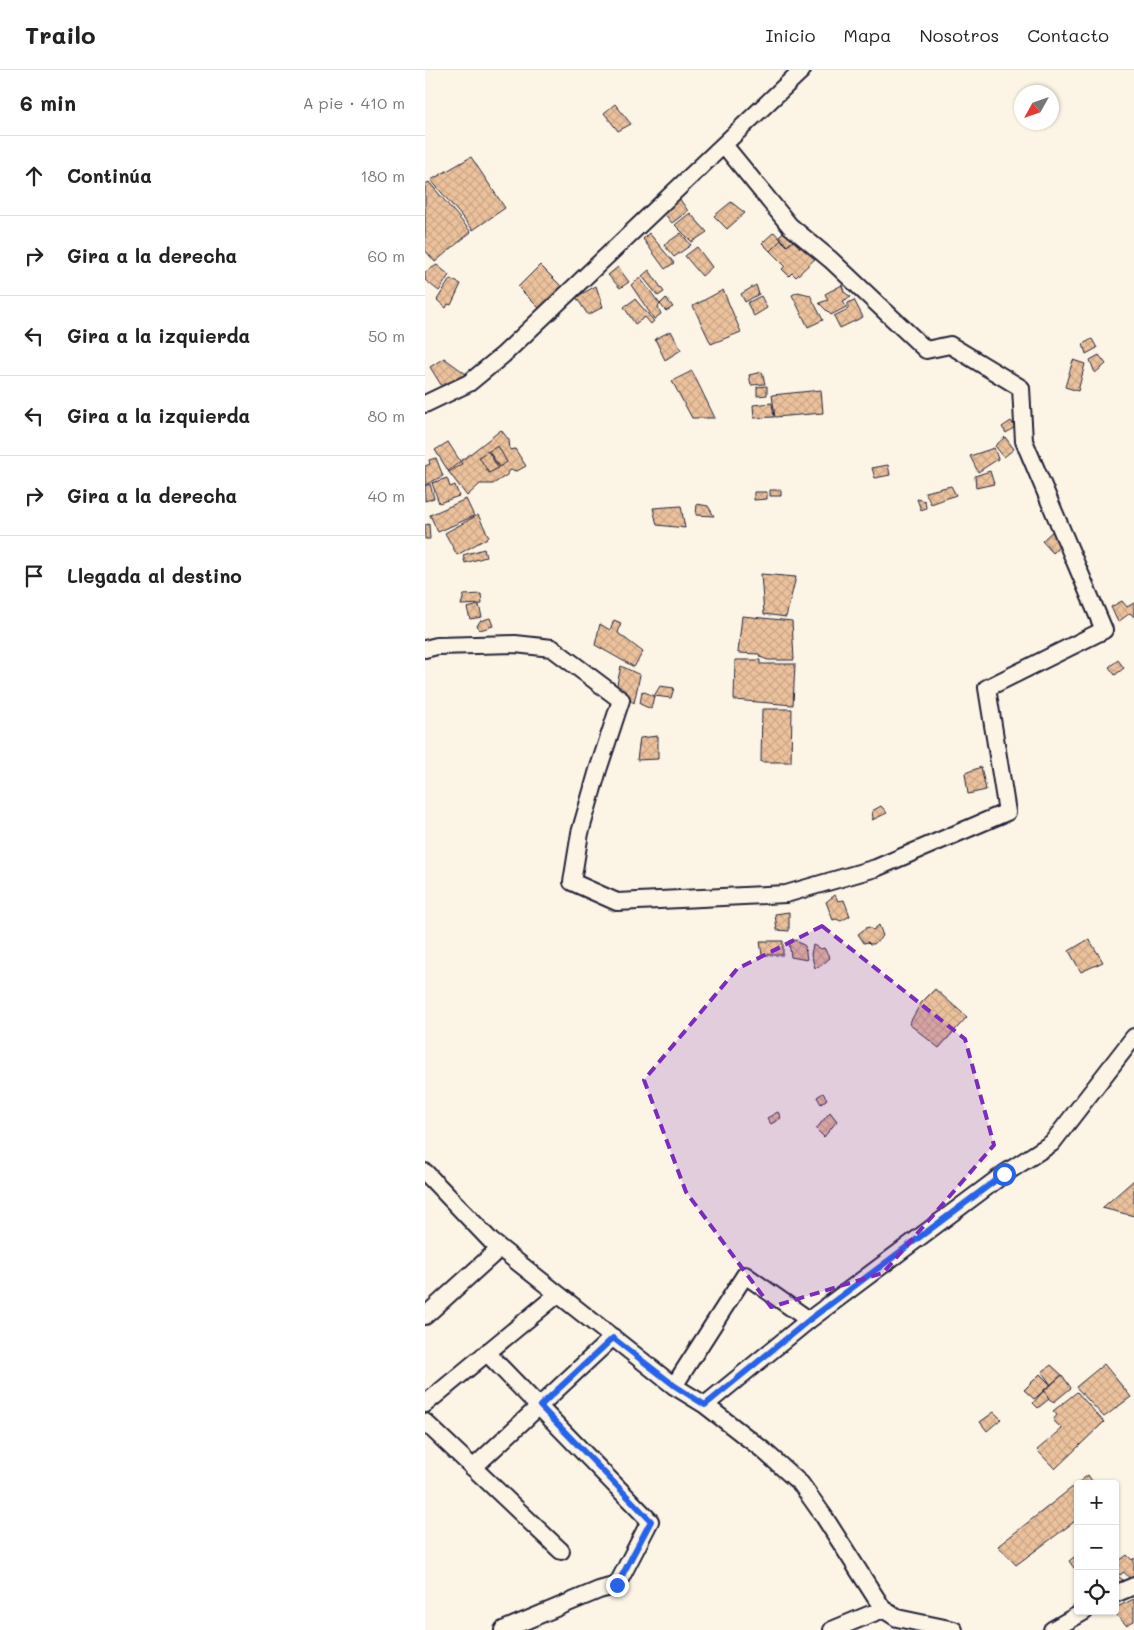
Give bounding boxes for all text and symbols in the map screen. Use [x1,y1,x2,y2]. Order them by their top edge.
text: Trailo [25,19,96,50]
text: Inicio [765,23,816,47]
text: Mapa [844,23,891,47]
text: Nosotros [919,23,999,47]
text: Contacto [1027,23,1109,47]
north arrow [1014,85,1059,130]
text: 6 min [20,89,76,116]
text: A pie · 410 m [303,92,405,113]
icon: ahead [20,162,48,190]
text: Continúa [67,163,152,188]
text: 180 m [360,165,405,186]
icon: right [20,242,48,270]
text: Gira a la derecha [67,243,237,268]
text: 60 m [368,245,405,266]
icon: left [20,322,48,350]
text: Gira a la izquierda [67,323,250,348]
text: 50 m [368,325,405,346]
icon: left [20,402,48,430]
text: Gira a la izquierda [67,403,250,428]
text: 80 m [368,405,405,426]
icon: right [20,482,48,510]
text: Gira a la derecha [67,483,237,508]
text: 40 m [368,485,405,506]
icon: arrive [20,562,48,590]
text: Llegada al destino [67,563,242,588]
route start [993,1163,1016,1186]
map controls [1074,1480,1119,1615]
button: + [1074,1480,1119,1525]
button: − [1074,1525,1119,1570]
button: locate [1074,1570,1119,1615]
route end [606,1574,629,1597]

